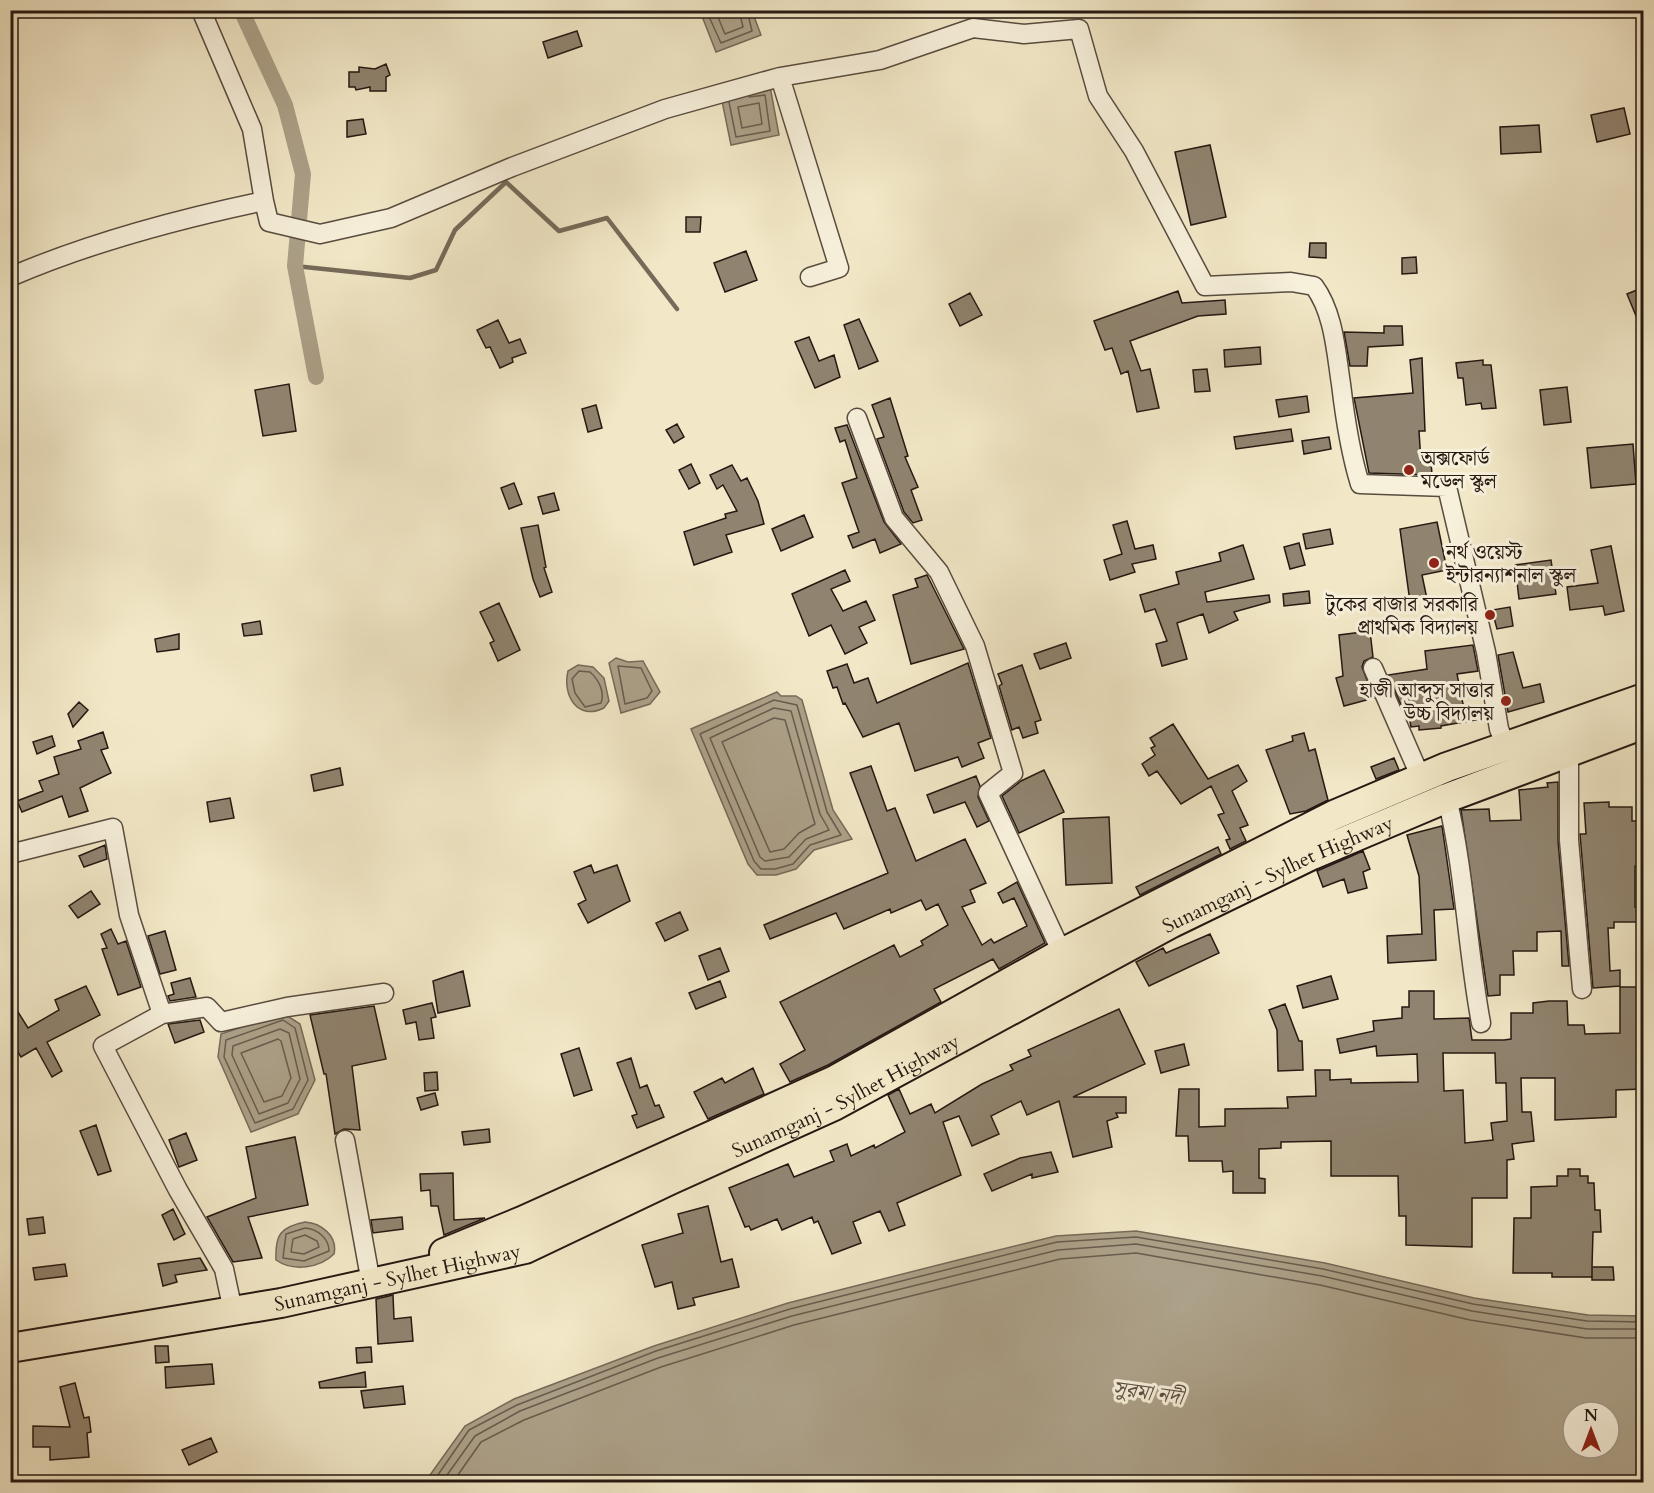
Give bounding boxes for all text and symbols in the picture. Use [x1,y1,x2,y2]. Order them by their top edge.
place label: অক্সফোর্ড মডেল স্কুল [1420,445,1497,495]
marker: অক্সফোর্ড মডেল স্কুল [1402,463,1416,477]
place label: নর্থ ওয়েস্ট ইন্টারন্যাশনাল স্কুল [1445,539,1577,589]
marker: নর্থ ওয়েস্ট ইন্টারন্যাশনাল স্কুল [1427,556,1441,570]
place label: টুকের বাজার সরকারি প্রাথমিক বিদ্যালয় [1324,591,1479,641]
marker: টুকের বাজার সরকারি প্রাথমিক বিদ্যালয় [1483,608,1497,622]
place label: হাজী আব্দুস সাত্তার উচ্চ বিদ্যালয় [1358,677,1495,727]
marker: হাজী আব্দুস সাত্তার উচ্চ বিদ্যালয় [1499,694,1513,708]
street label: Sunamganj - Sylhet Highway [1157,809,1398,939]
street label: Sunamganj - Sylhet Highway [727,1027,965,1164]
street label: Sunamganj - Sylhet Highway [272,1237,524,1317]
water label: সুরমা নদী [1111,1374,1188,1413]
north arrow [1561,1400,1621,1460]
text: N [1584,1405,1598,1427]

